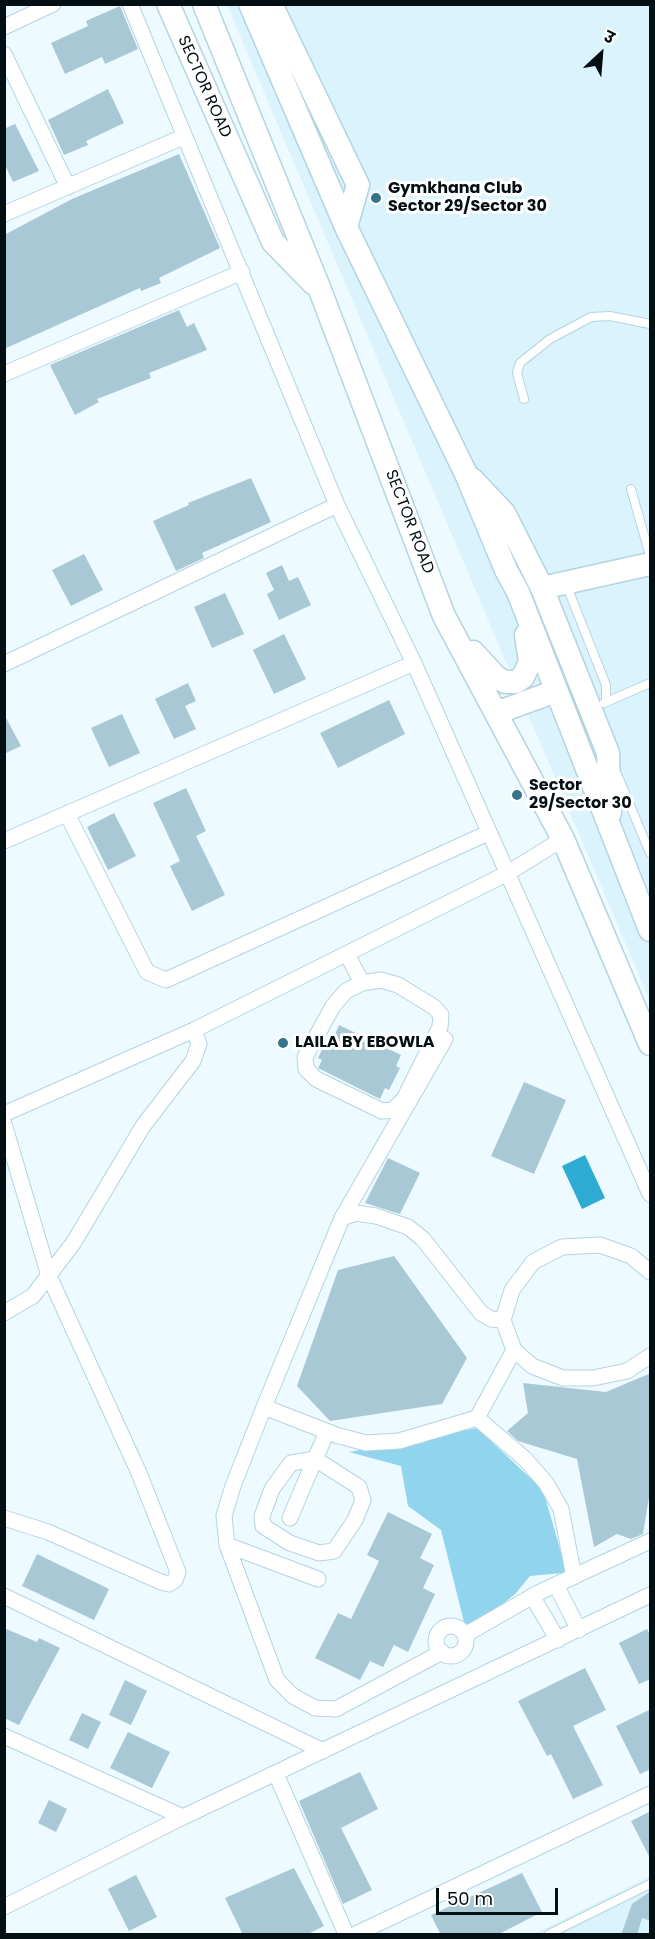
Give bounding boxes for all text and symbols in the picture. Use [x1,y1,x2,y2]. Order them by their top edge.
north arrow [571,24,631,84]
text: उ [600,25,618,50]
street label: SECTOR ROAD [173,33,235,141]
place label: Gymkhana Club Sector 29/Sector 30 [388,179,547,217]
marker: Gymkhana Club Sector 29/Sector 30 [369,191,383,205]
street label: SECTOR ROAD [380,467,438,577]
place label: Sector 29/Sector 30 [529,776,632,814]
marker: Sector 29/Sector 30 [510,788,524,802]
place label: LAILA BY EBOWLA [295,1033,435,1053]
marker: LAILA BY EBOWLA [276,1036,290,1050]
scale bar [439,1876,560,1914]
text: 50 m [447,1886,493,1911]

